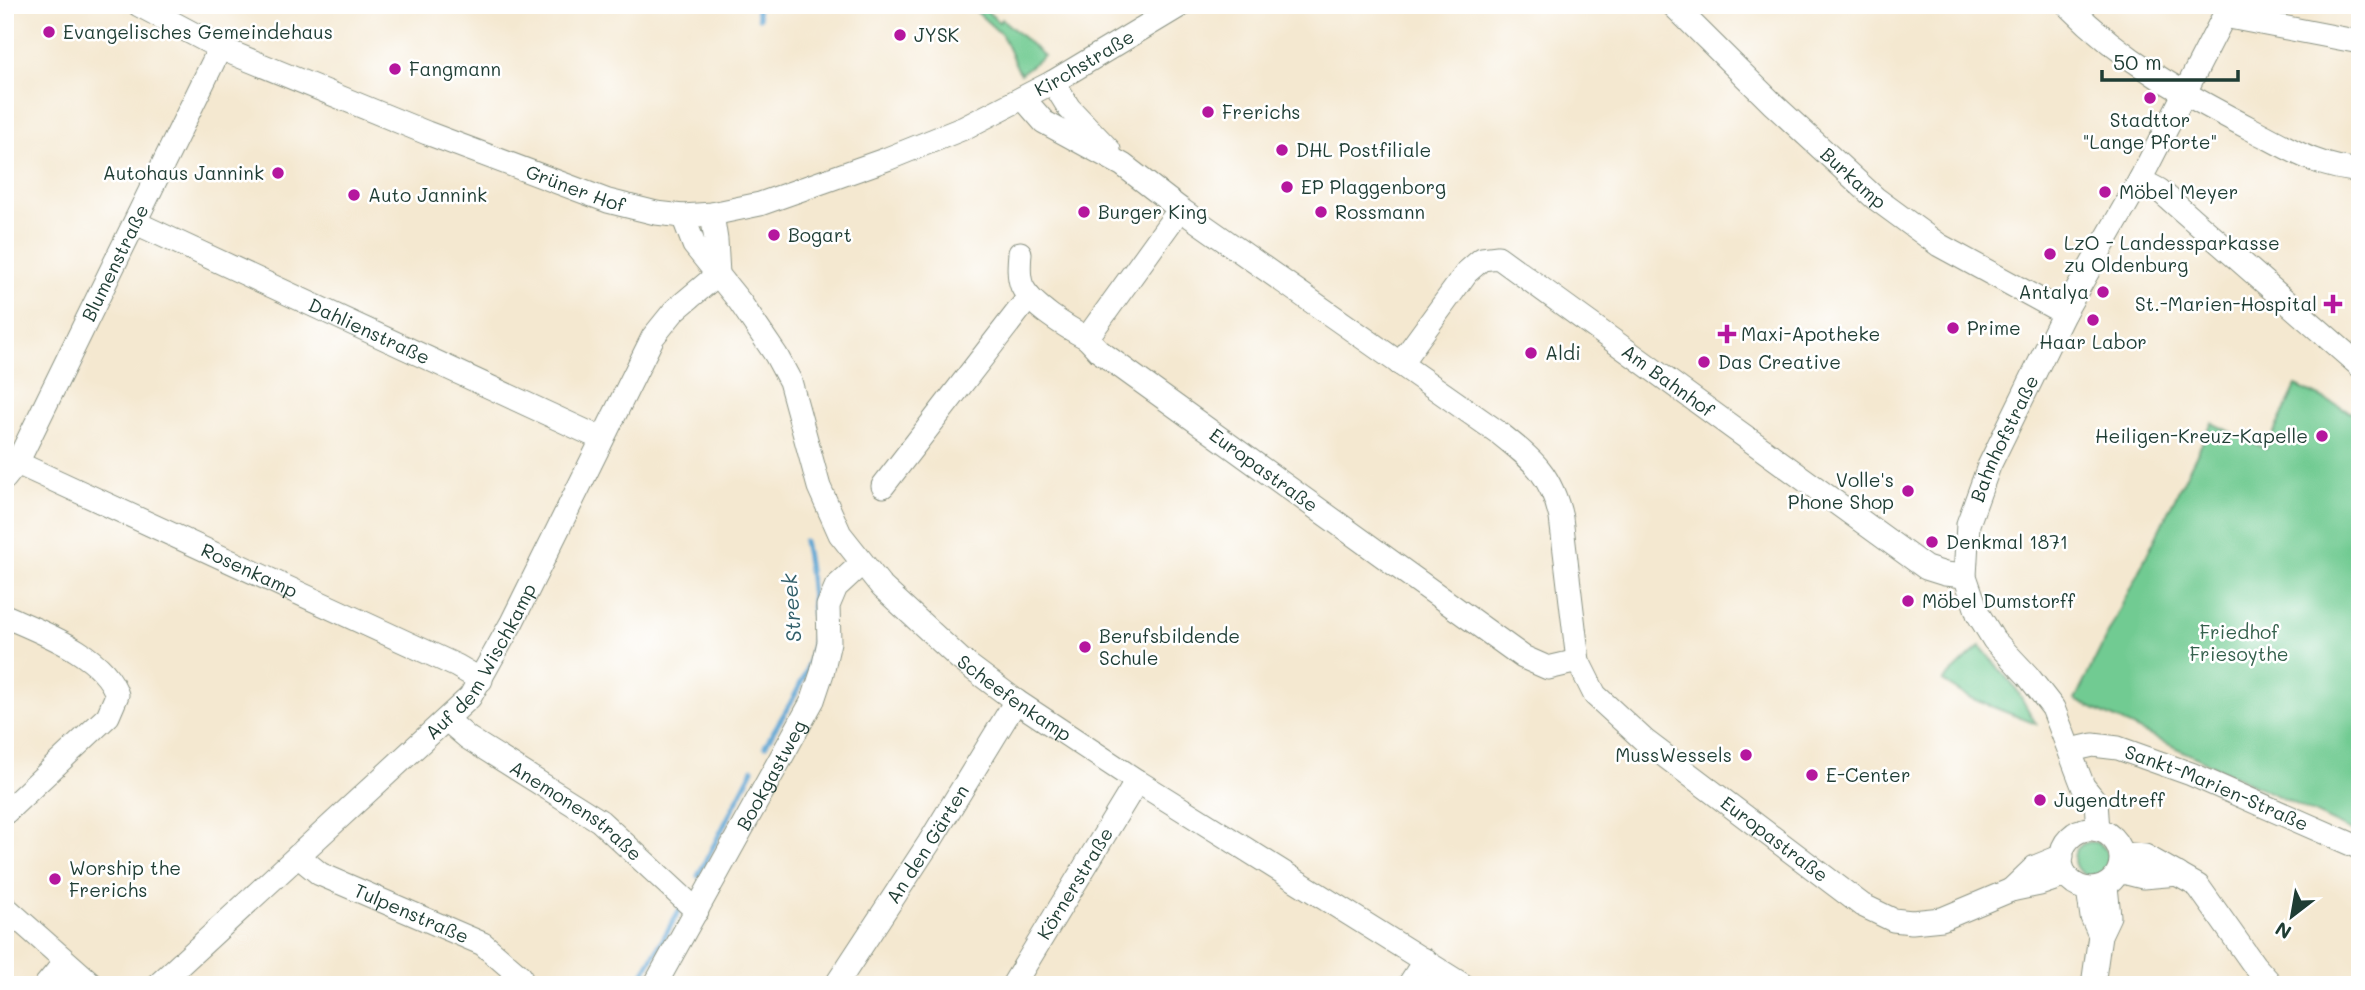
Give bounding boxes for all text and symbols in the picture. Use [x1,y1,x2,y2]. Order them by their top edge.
place label: Evangelisches Gemeindehaus [63,19,333,44]
place label: JYSK [914,22,960,47]
street label: Kirchstraße [1030,23,1138,102]
marker: Evangelisches Gemeindehaus [41,24,57,40]
marker: JYSK [892,27,908,43]
scale bar [2102,38,2239,82]
text: 50 m [2113,48,2162,75]
place label: Fangmann [409,56,501,81]
marker: Fangmann [387,61,403,77]
marker: Stadttor "Lange Pforte" [2142,90,2158,106]
place label: Frerichs [1222,99,1300,124]
marker: Frerichs [1200,104,1216,120]
place label: Stadttor "Lange Pforte" [2083,107,2217,154]
place label: DHL Postfiliale [1296,137,1431,162]
street label: Burkamp [1816,141,1891,214]
marker: DHL Postfiliale [1274,142,1290,158]
street label: Grüner Hof [522,158,628,217]
place label: Autohaus Jannink [103,160,264,185]
marker: Autohaus Jannink [270,165,286,181]
place label: EP Plaggenborg [1301,174,1446,199]
marker: EP Plaggenborg [1279,179,1295,195]
place label: Möbel Meyer [2119,179,2238,204]
place label: Auto Jannink [368,182,487,207]
marker: Möbel Meyer [2097,184,2113,200]
marker: Auto Jannink [346,187,362,203]
place label: Burger King [1098,199,1207,224]
place label: Rossmann [1335,199,1425,224]
street label: Blumenstraße [75,200,154,325]
marker: Burger King [1076,204,1092,220]
marker: Rossmann [1313,204,1329,220]
place label: Bogart [788,222,852,247]
marker: Bogart [766,227,782,243]
place label: LzO - Landessparkasse zu Oldenburg [2064,230,2280,277]
marker: LzO - Landessparkasse zu Oldenburg [2042,246,2058,262]
place label: Antalya [2019,279,2089,304]
marker: Antalya [2095,284,2111,300]
place label: St.-Marien-Hospital [2135,291,2317,316]
street label: Dahlienstraße [305,292,434,370]
marker: St.-Marien-Hospital [2323,294,2343,314]
marker: Haar Labor [2085,312,2101,328]
place label: Prime [1967,315,2021,340]
marker: Prime [1945,320,1961,336]
place label: Maxi-Apotheke [1741,321,1880,346]
marker: Maxi-Apotheke [1719,326,1735,342]
place label: Haar Labor [2039,329,2147,354]
street label: Am Bahnhof [1617,338,1720,423]
place label: Aldi [1545,340,1581,365]
marker: Aldi [1523,345,1539,361]
place label: Das Creative [1718,349,1841,374]
marker: Das Creative [1696,354,1712,370]
street label: Bahnhofstraße [1964,371,2044,505]
street label: Europastraße [1205,422,1324,517]
place label: Heiligen-Kreuz-Kapelle [2095,423,2308,448]
marker: Heiligen-Kreuz-Kapelle [2314,428,2330,444]
place label: Volle's Phone Shop [1788,467,1894,514]
marker: Volle's Phone Shop [1900,483,1916,499]
place label: Denkmal 1871 [1946,529,2068,554]
marker: Denkmal 1871 [1924,534,1940,550]
street label: Rosenkamp [197,537,302,603]
water label: Streek [775,572,806,643]
street label: Auf dem Wischkamp [419,579,541,744]
place label: Möbel Dumstorff [1922,588,2076,613]
marker: Möbel Dumstorff [1900,593,1916,609]
park label: Friedhof Friesoythe [2190,619,2289,666]
place label: Berufsbildende Schule [1099,623,1240,670]
marker: Berufsbildende Schule [1077,639,1093,655]
street label: Scheefenkamp [953,648,1077,746]
street label: Bookgastweg [730,715,812,834]
street label: Sankt-Marien-Straße [2121,738,2313,836]
place label: MussWessels [1615,742,1732,767]
marker: MussWessels [1738,747,1754,763]
street label: Anemonenstraße [505,754,648,866]
place label: E-Center [1826,762,1910,787]
marker: E-Center [1804,767,1820,783]
street label: An den Gärten [880,780,974,908]
place label: Jugendtreff [2054,787,2165,812]
street label: Europastraße [1716,790,1834,887]
marker: Jugendtreff [2032,792,2048,808]
street label: Körnerstraße [1031,822,1118,944]
place label: Worship the Frerichs [69,855,181,902]
marker: Worship the Frerichs [47,871,63,887]
street label: Tulpenstraße [350,877,473,949]
north arrow [2256,881,2326,951]
text: N [2270,917,2296,945]

